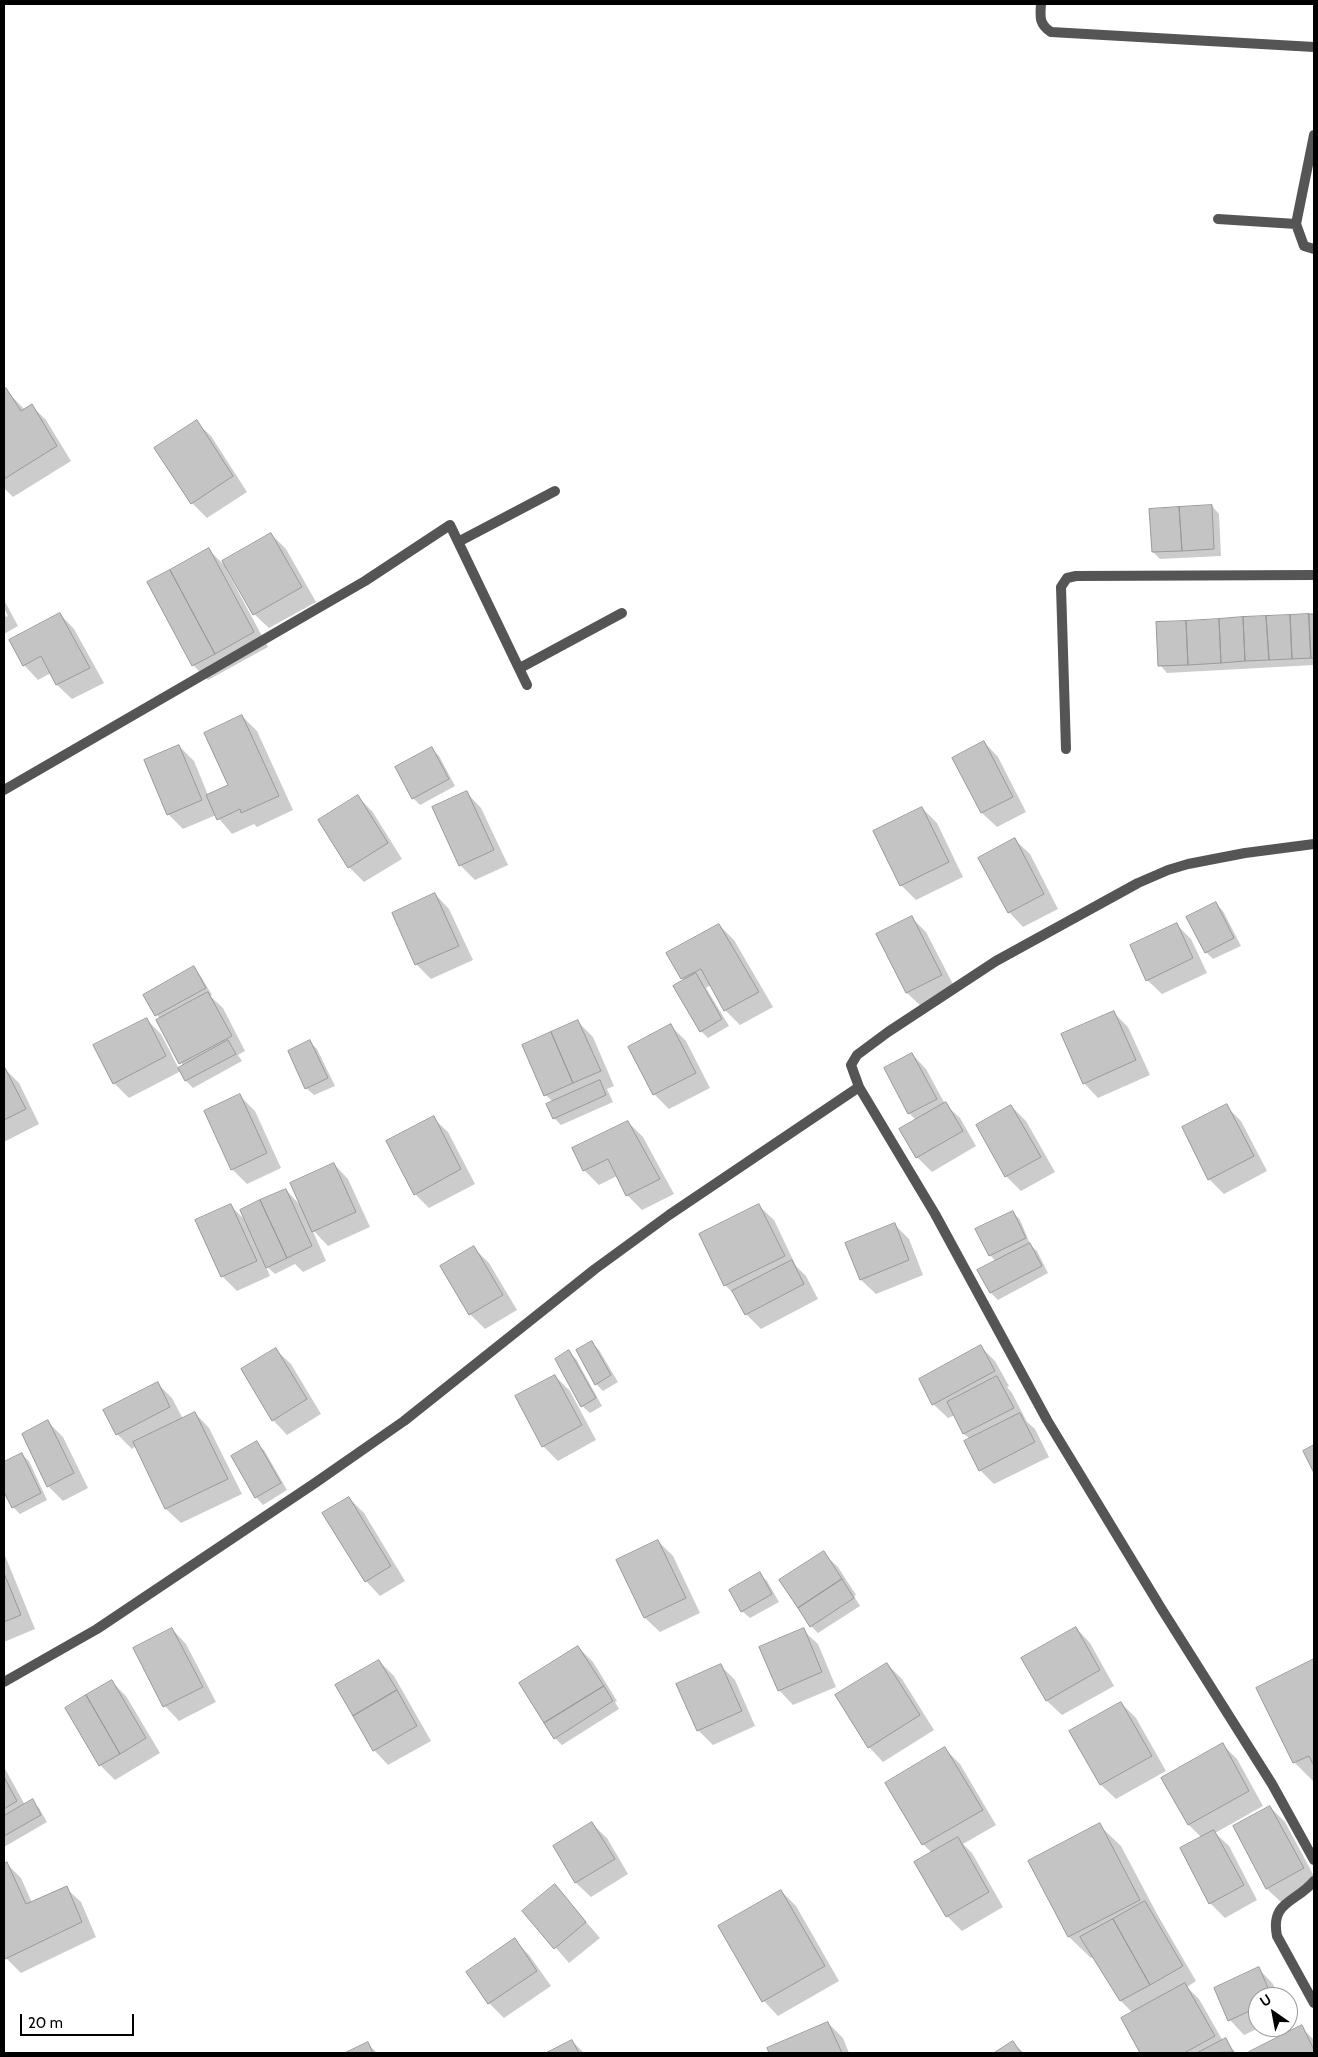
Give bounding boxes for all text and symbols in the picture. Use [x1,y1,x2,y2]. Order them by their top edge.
north arrow [1248,1987,1298,2037]
text: U [1256,1990,1274,2011]
scale bar [22,2004,136,2036]
text: 20 m [28,2014,63,2032]

